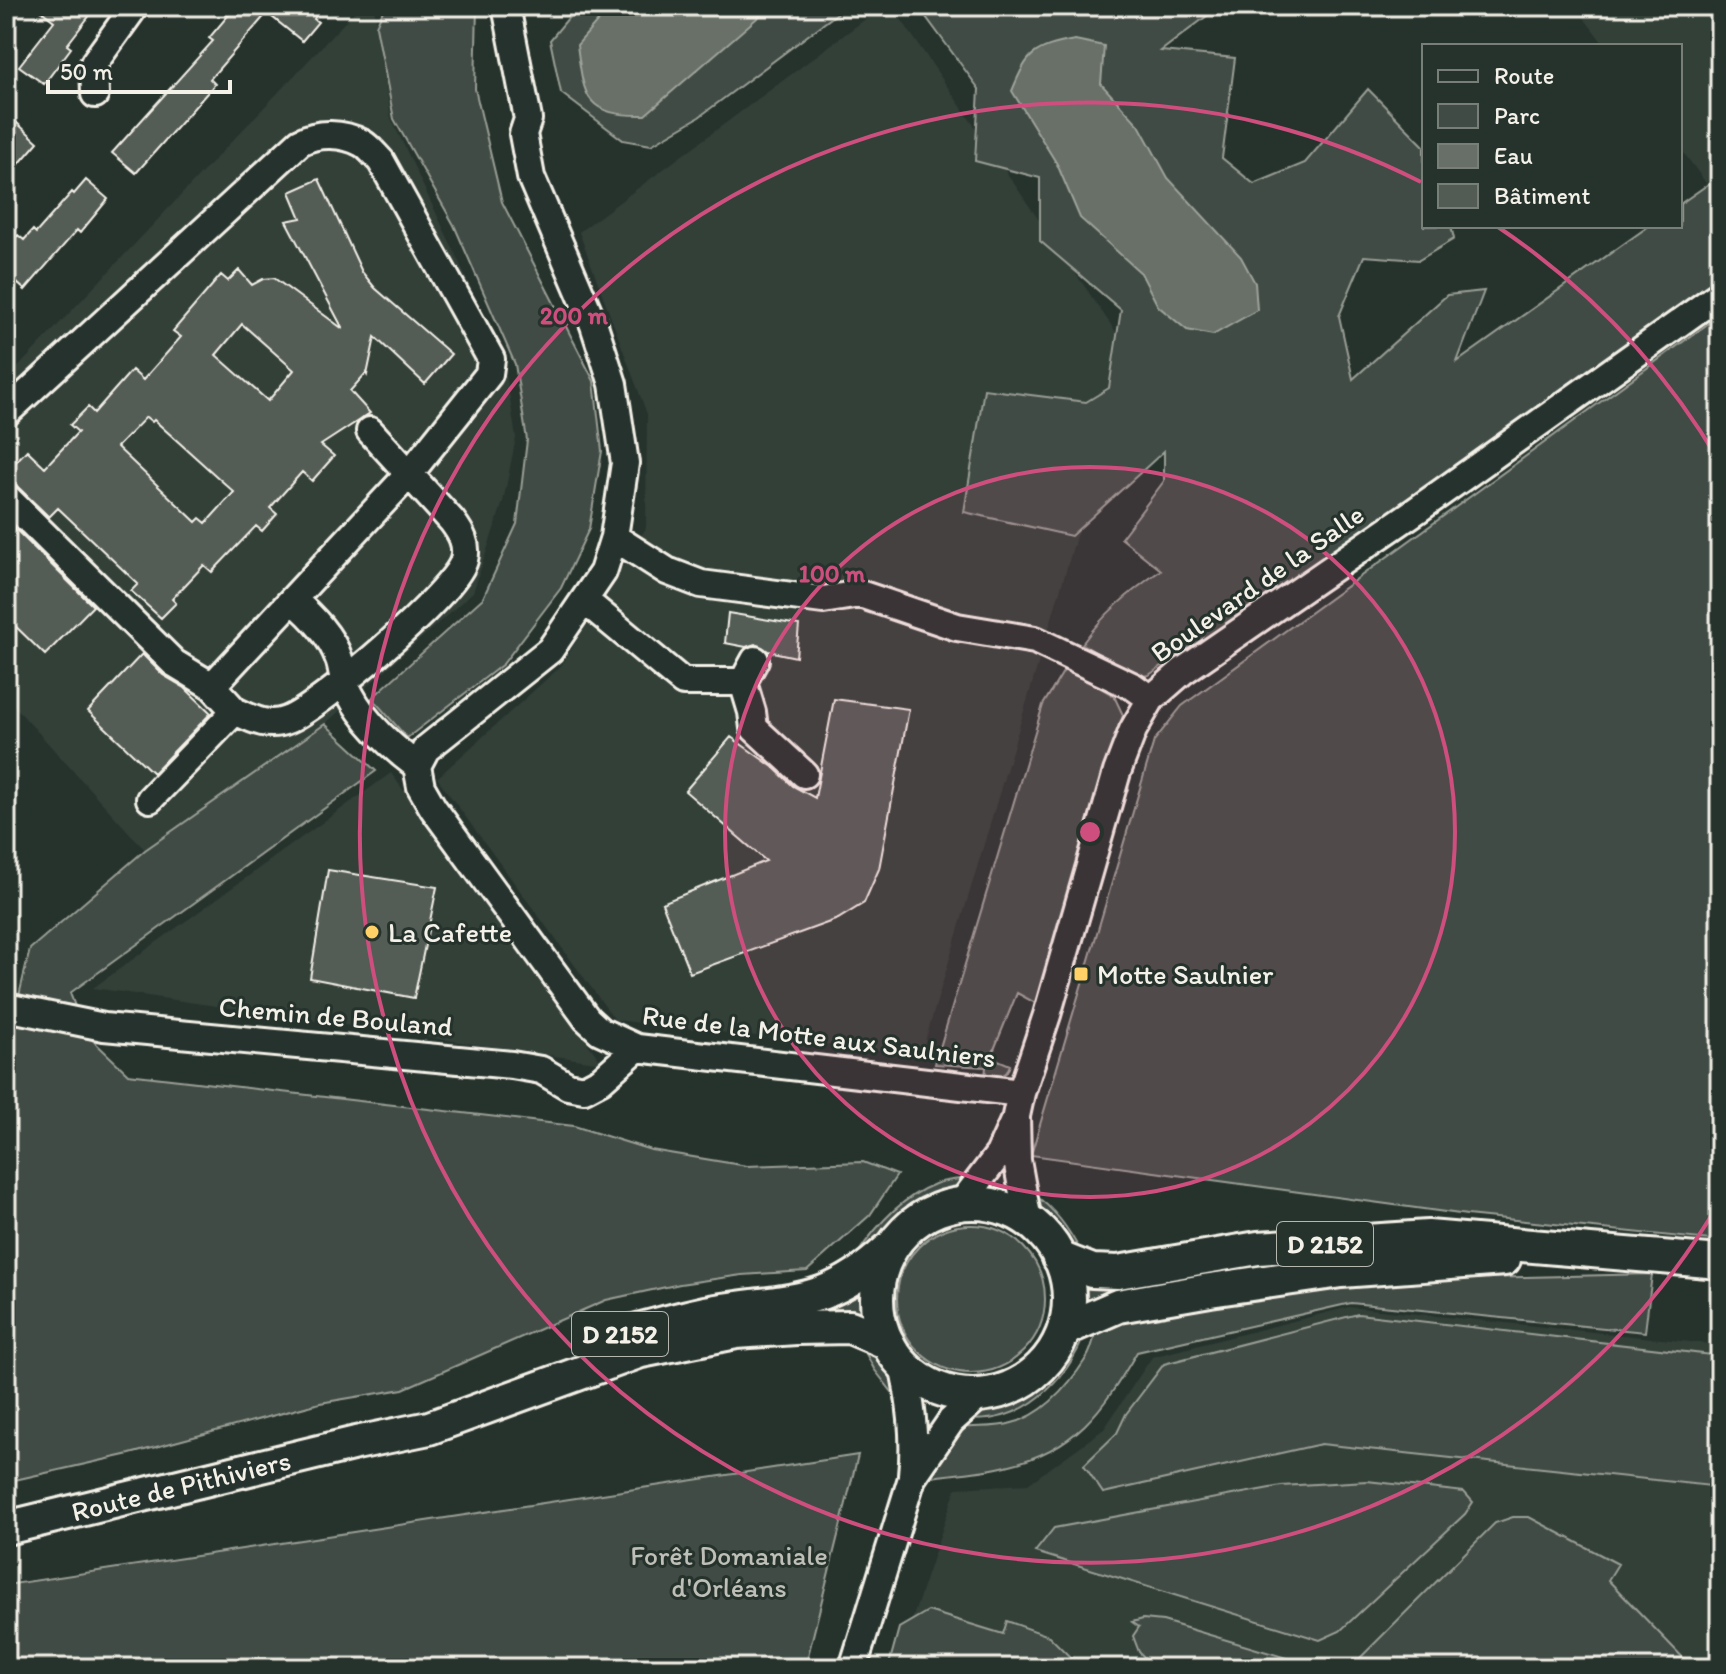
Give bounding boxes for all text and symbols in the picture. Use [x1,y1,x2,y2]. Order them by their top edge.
scale bar [48,44,230,94]
legend [1422,44,1682,228]
text: 50 m [60,57,113,86]
text: Route [1494,61,1554,90]
text: Parc [1494,101,1540,130]
text: Eau [1494,141,1533,170]
text: Bâtiment [1494,181,1590,210]
text: 200 m [540,301,609,330]
street label: Boulevard de la Salle [1144,497,1370,669]
text: 100 m [799,559,866,588]
centre of rings [1076,818,1104,846]
place label: La Cafette [388,915,512,949]
marker: La Cafette [363,923,381,941]
place label: Motte Saulnier [1097,957,1273,991]
marker: Motte Saulnier [1072,965,1090,983]
street label: Chemin de Bouland [217,989,455,1043]
street label: Rue de la Motte aux Saulniers [640,997,998,1075]
road number: D 2152 [1277,1222,1373,1266]
road number: D 2152 [572,1312,668,1356]
street label: Route de Pithiviers [68,1443,294,1529]
park label: Forêt Domaniale d'Orléans [630,1538,828,1604]

